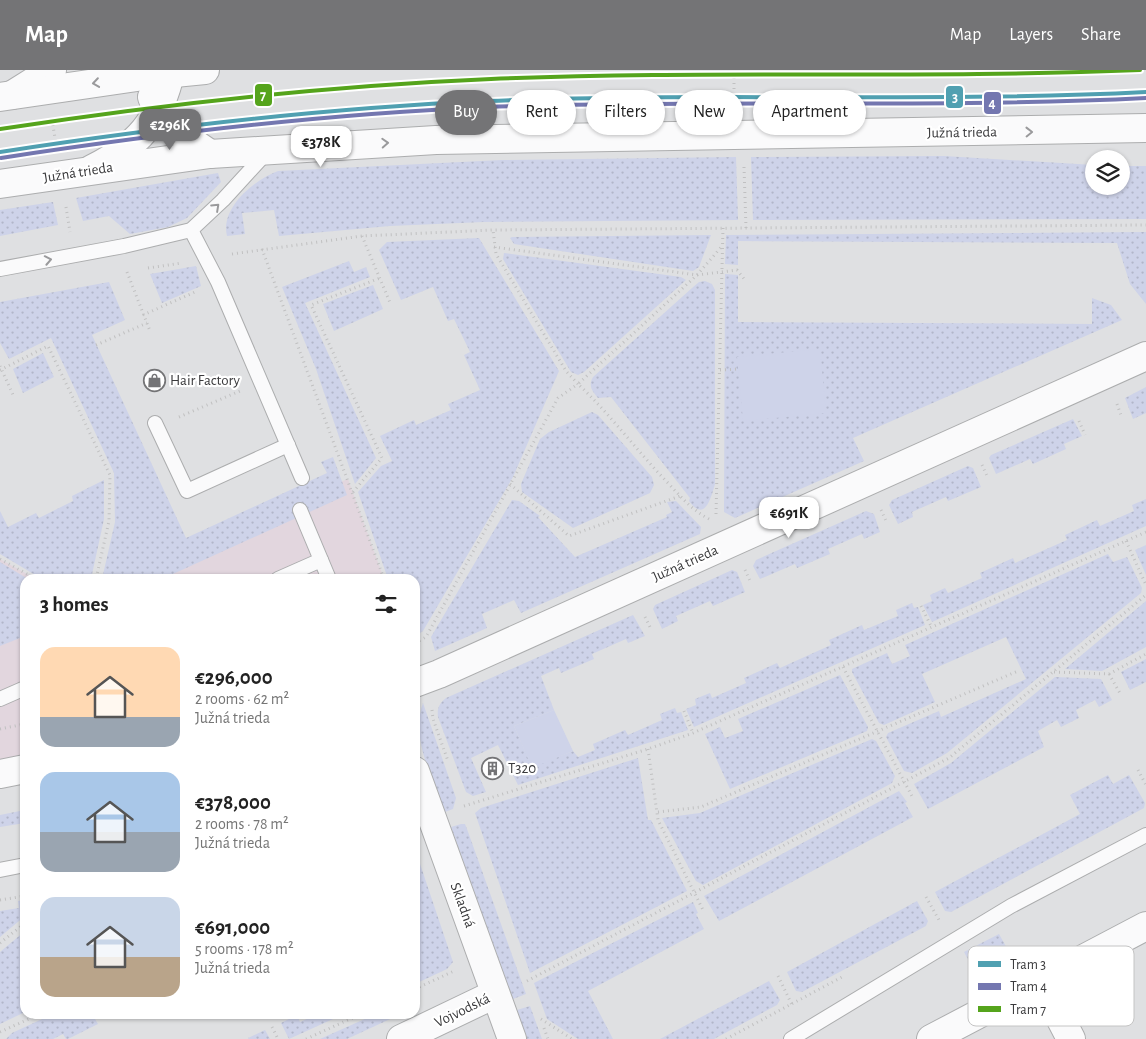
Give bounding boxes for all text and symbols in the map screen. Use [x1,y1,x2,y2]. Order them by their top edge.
text: Map [25,23,68,47]
text: Map [950,26,981,44]
text: Layers [1009,26,1053,44]
text: Share [1081,26,1121,44]
one-way arrow [91,77,99,88]
line badge: 7 [254,83,273,107]
line badge: 3 [945,85,964,109]
text: 7 [260,89,266,103]
chip: Buy [435,90,497,135]
chip: Rent [507,90,576,135]
chip: Filters [586,90,665,135]
chip: New [675,90,743,135]
chip: Apartment [753,90,866,135]
text: 3 [952,91,958,105]
line badge: 4 [983,91,1002,115]
text: 4 [988,97,996,111]
pin: €296K [135,108,205,151]
text: €296K [150,117,190,133]
street label: Južná trieda [927,124,997,141]
pin: €378K [286,126,356,168]
one-way arrow [1026,126,1034,137]
text: €378K [302,134,340,150]
one-way arrow [381,137,389,148]
map controls [1085,150,1130,195]
button: layers [1085,150,1130,195]
street label: Južná trieda [42,160,114,185]
one-way arrow [210,204,219,213]
one-way arrow [44,256,52,266]
shop icon: Hair Factory [142,368,166,392]
place label: Hair Factory [170,373,240,388]
pin: €691K [754,496,824,539]
text: €691K [770,505,808,521]
street label: Južná trieda [650,542,720,585]
icon: filters [372,590,400,618]
text: 3 homes [40,594,109,615]
icon: home [80,667,140,727]
text: €296,000 [195,667,273,688]
text: 2 rooms · 62 m² [195,691,289,707]
text: Južná trieda [195,710,270,726]
building icon: T320 [480,756,504,780]
place label: T320 [508,761,536,776]
icon: home [80,792,140,852]
text: €378,000 [195,792,271,813]
text: 2 rooms · 78 m² [195,816,289,832]
text: Južná trieda [195,835,270,851]
street label: Skladná [447,881,478,930]
icon: home [80,917,140,977]
text: €691,000 [195,917,270,938]
text: 5 rooms · 178 m² [195,941,293,957]
legend [968,946,1134,1026]
text: Tram 3 [1010,958,1046,972]
text: Južná trieda [195,960,270,976]
text: Tram 4 [1010,980,1047,994]
street label: Vojvodská [432,991,492,1030]
text: Tram 7 [1010,1003,1046,1017]

